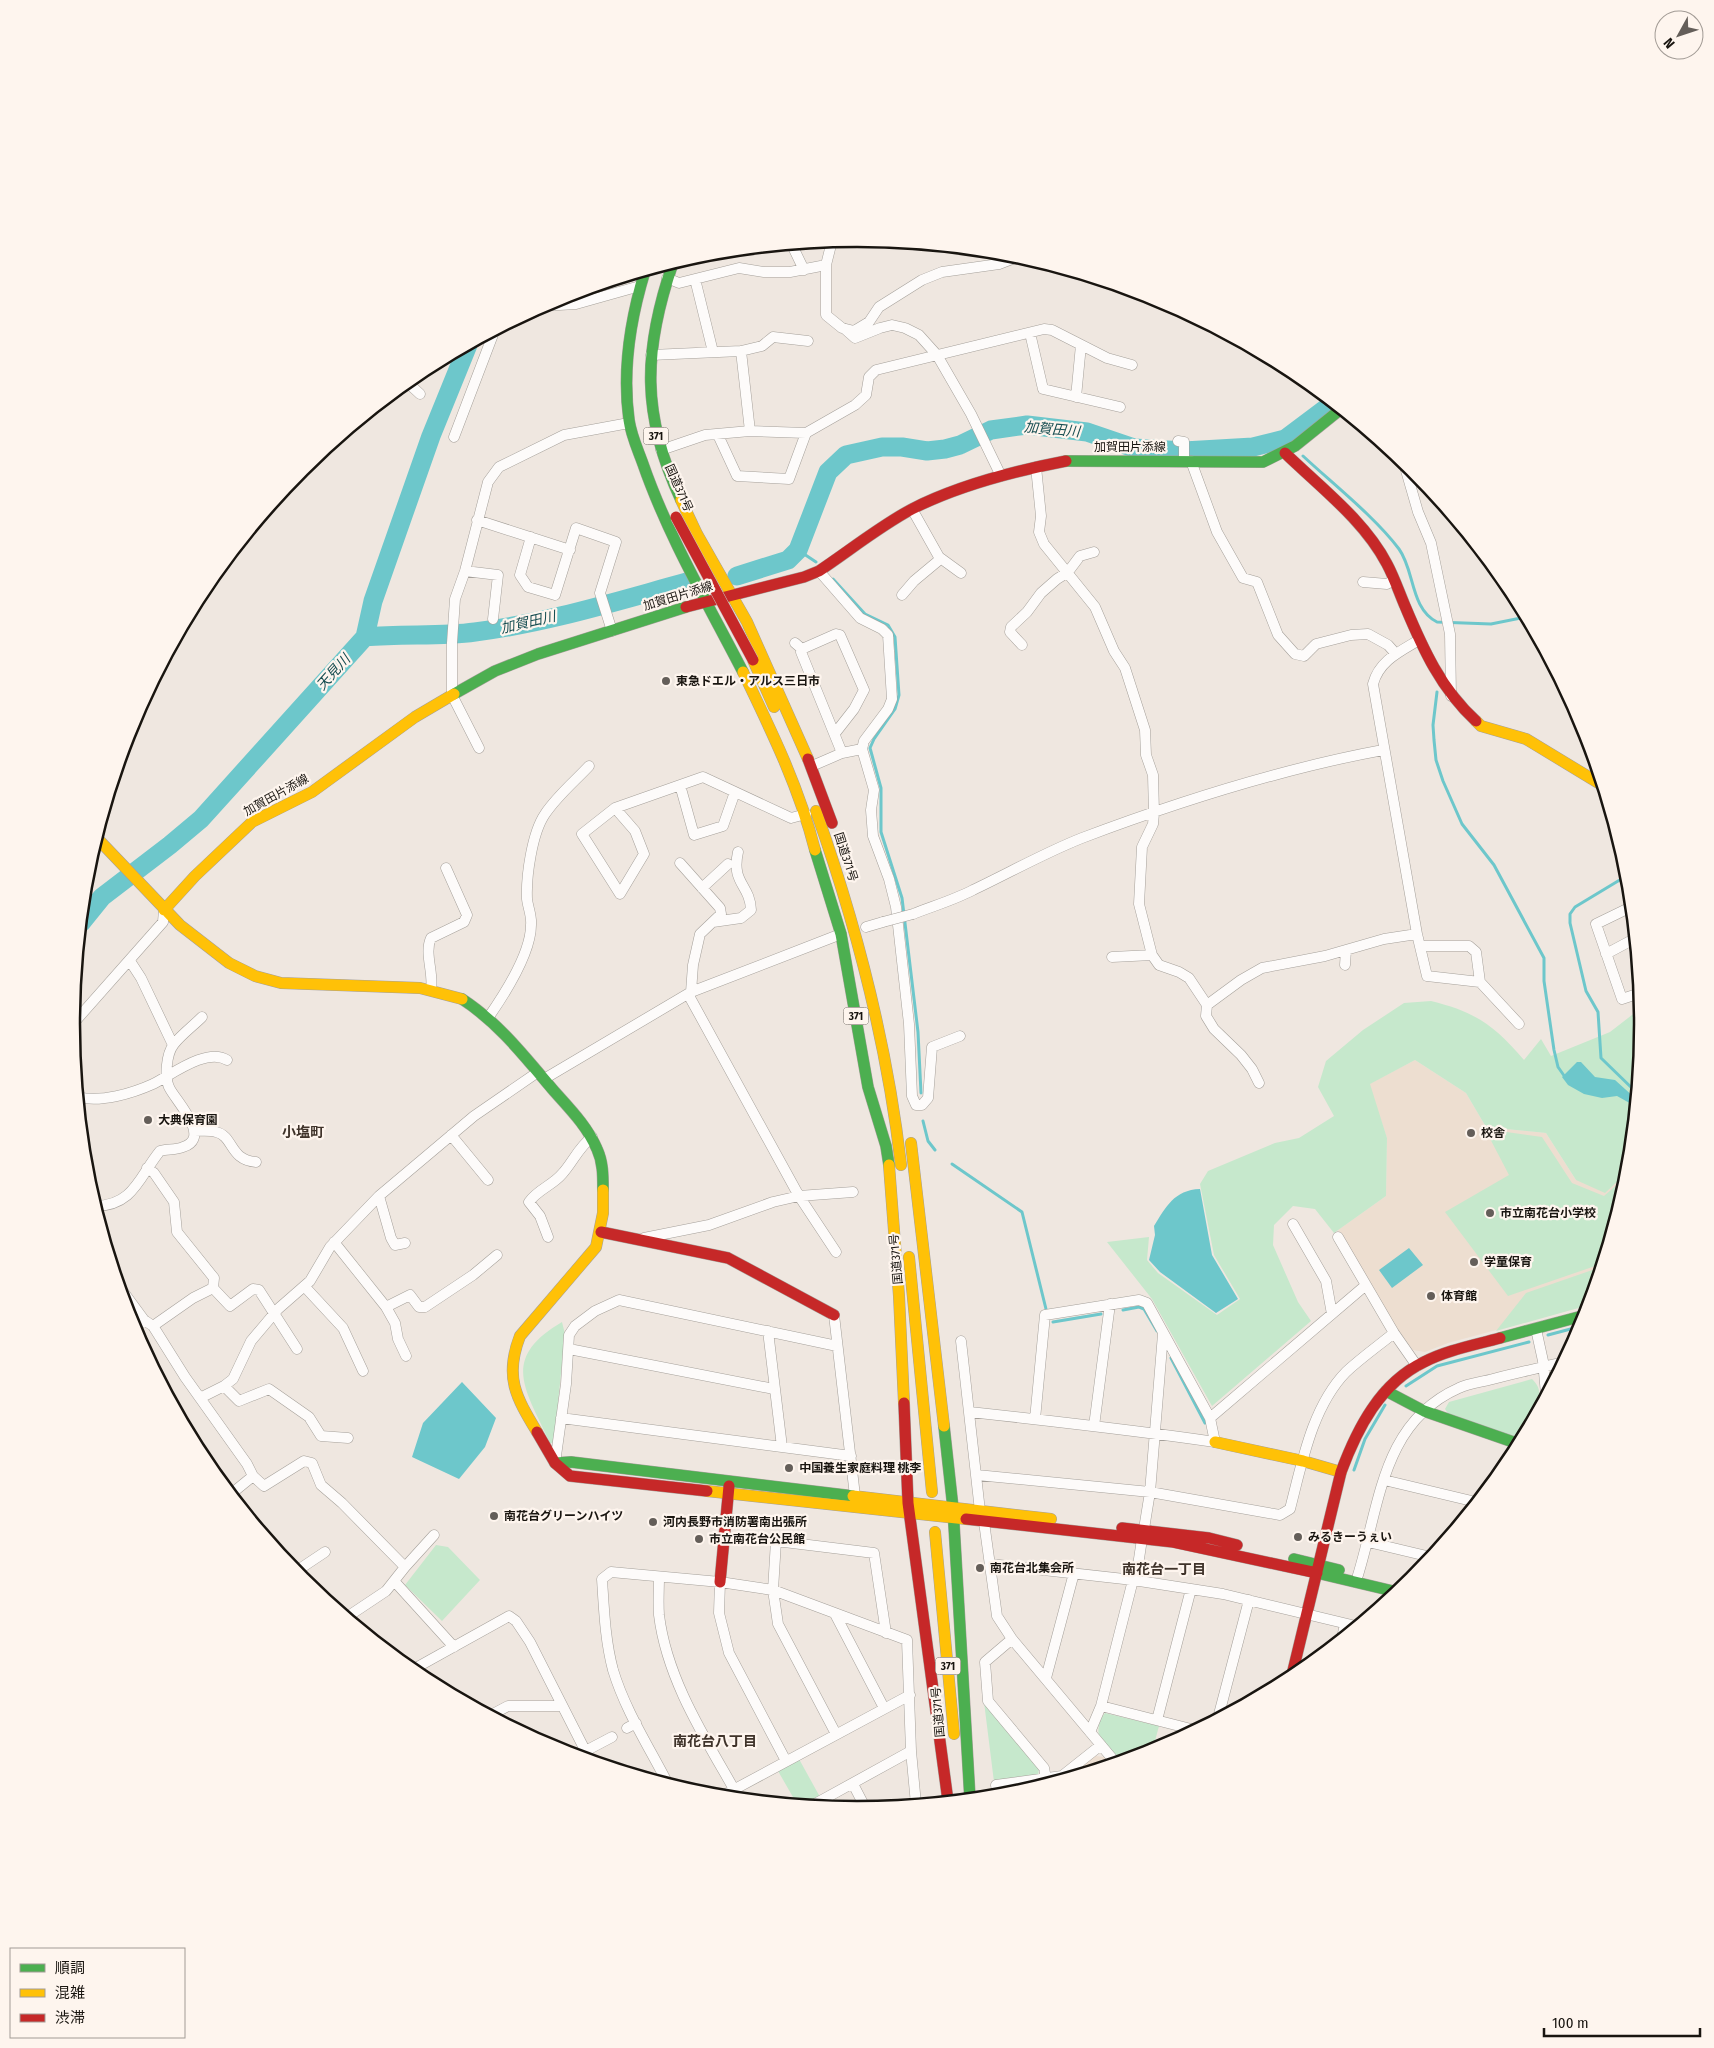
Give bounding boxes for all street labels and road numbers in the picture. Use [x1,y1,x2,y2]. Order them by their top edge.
road number: 371 [644,428,668,444]
street label: 加賀田片添線 [1094,440,1166,454]
street label: 国道371号 [662,462,696,514]
street label: 加賀田片添線 [642,579,714,613]
street label: 加賀田片添線 [241,771,311,819]
street label: 国道371号 [832,831,860,883]
road number: 371 [844,1008,868,1024]
street label: 国道371号 [887,1233,905,1285]
road number: 371 [936,1658,960,1674]
street label: 国道371号 [929,1686,947,1738]

